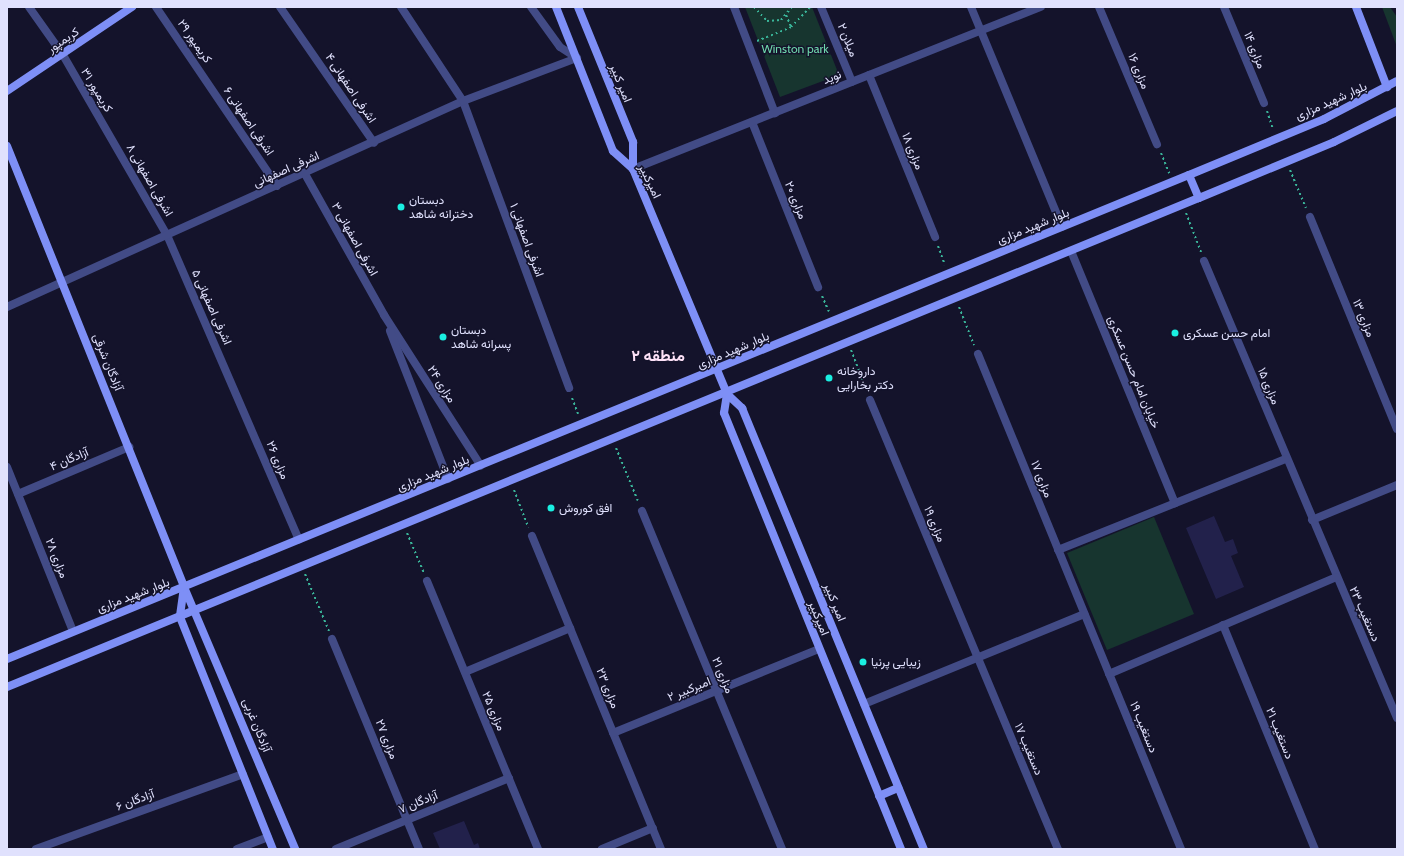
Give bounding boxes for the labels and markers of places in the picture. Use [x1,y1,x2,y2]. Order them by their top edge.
place label: دبستان دخترانه شاهد [409,193,473,221]
marker: دبستان دخترانه شاهد [396,202,406,212]
place label: دبستان پسرانه شاهد [451,323,511,351]
place label: امام حسن عسکری [1183,326,1270,340]
marker: امام حسن عسکری [1170,328,1180,338]
marker: دبستان پسرانه شاهد [438,332,448,342]
place label: داروخانه دکتر بخارایی [837,364,894,392]
marker: داروخانه دکتر بخارایی [824,373,834,383]
place label: افق کوروش [559,501,612,515]
marker: افق کوروش [546,503,556,513]
place label: زیبایی پرنیا [871,655,921,669]
marker: زیبایی پرنیا [858,657,868,667]

